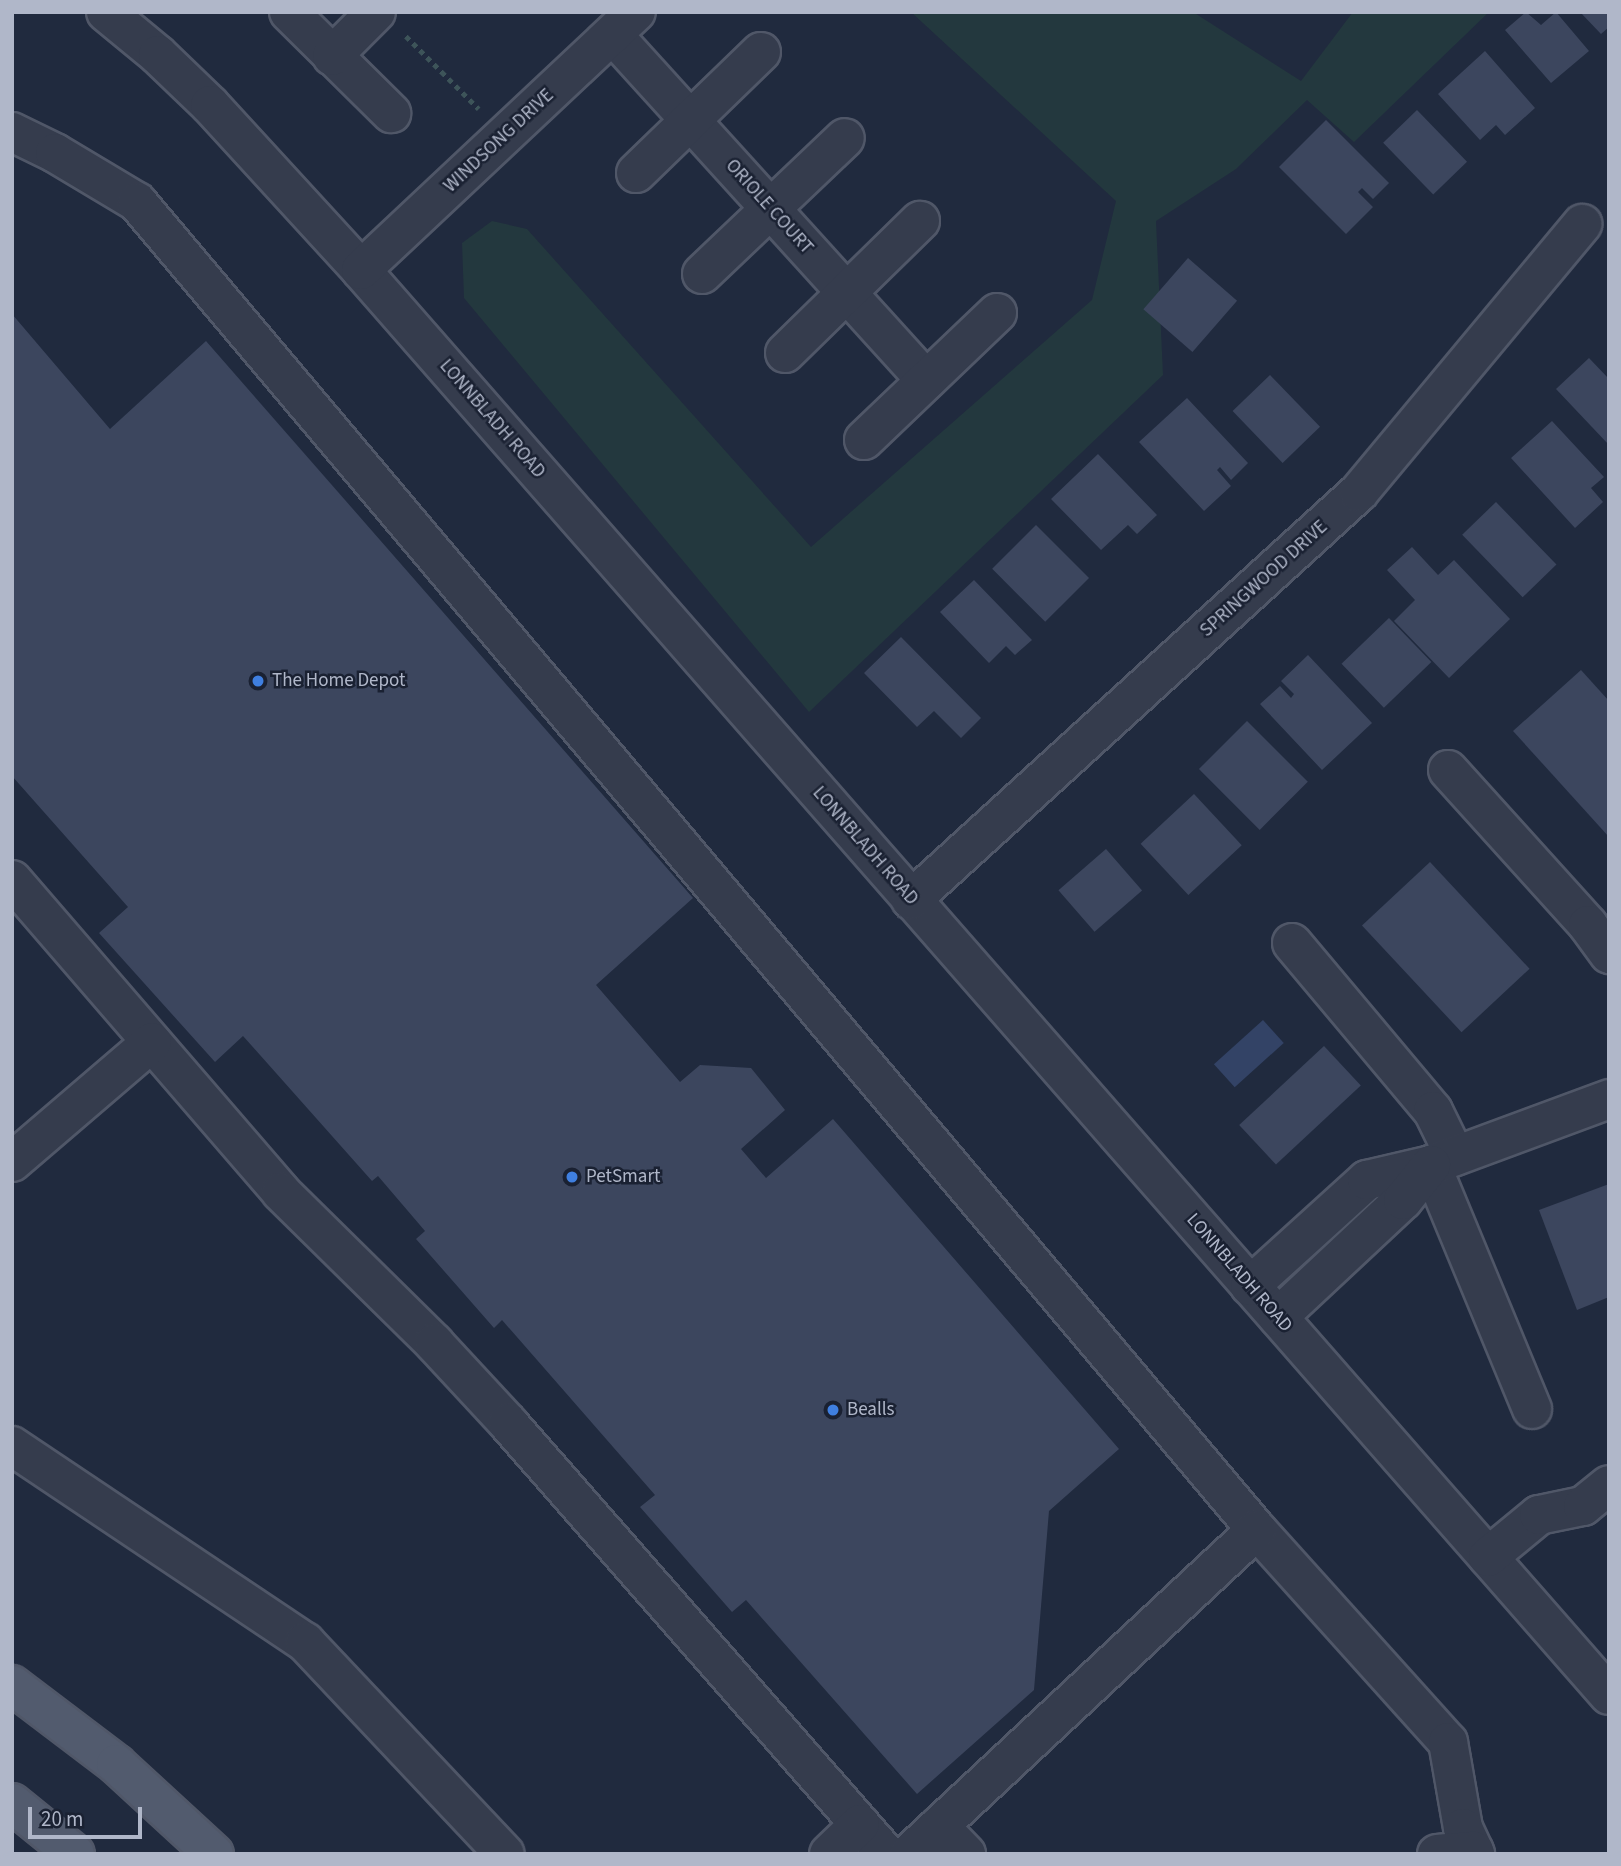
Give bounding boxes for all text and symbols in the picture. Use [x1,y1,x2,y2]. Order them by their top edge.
street label: WINDSONG DRIVE [439,84,559,198]
street label: ORIOLE COURT [720,155,818,259]
street label: LONNBLADH ROAD [434,355,550,483]
street label: SPRINGWOOD DRIVE [1196,516,1332,642]
place label: The Home Depot [272,670,405,692]
marker: The Home Depot [250,673,266,689]
street label: LONNBLADH ROAD [807,782,923,910]
place label: PetSmart [586,1166,660,1188]
marker: PetSmart [564,1169,580,1185]
street label: LONNBLADH ROAD [1181,1209,1297,1337]
place label: Bealls [847,1399,895,1421]
marker: Bealls [825,1402,841,1418]
scale bar [32,1792,145,1836]
text: 20 m [41,1804,83,1834]

